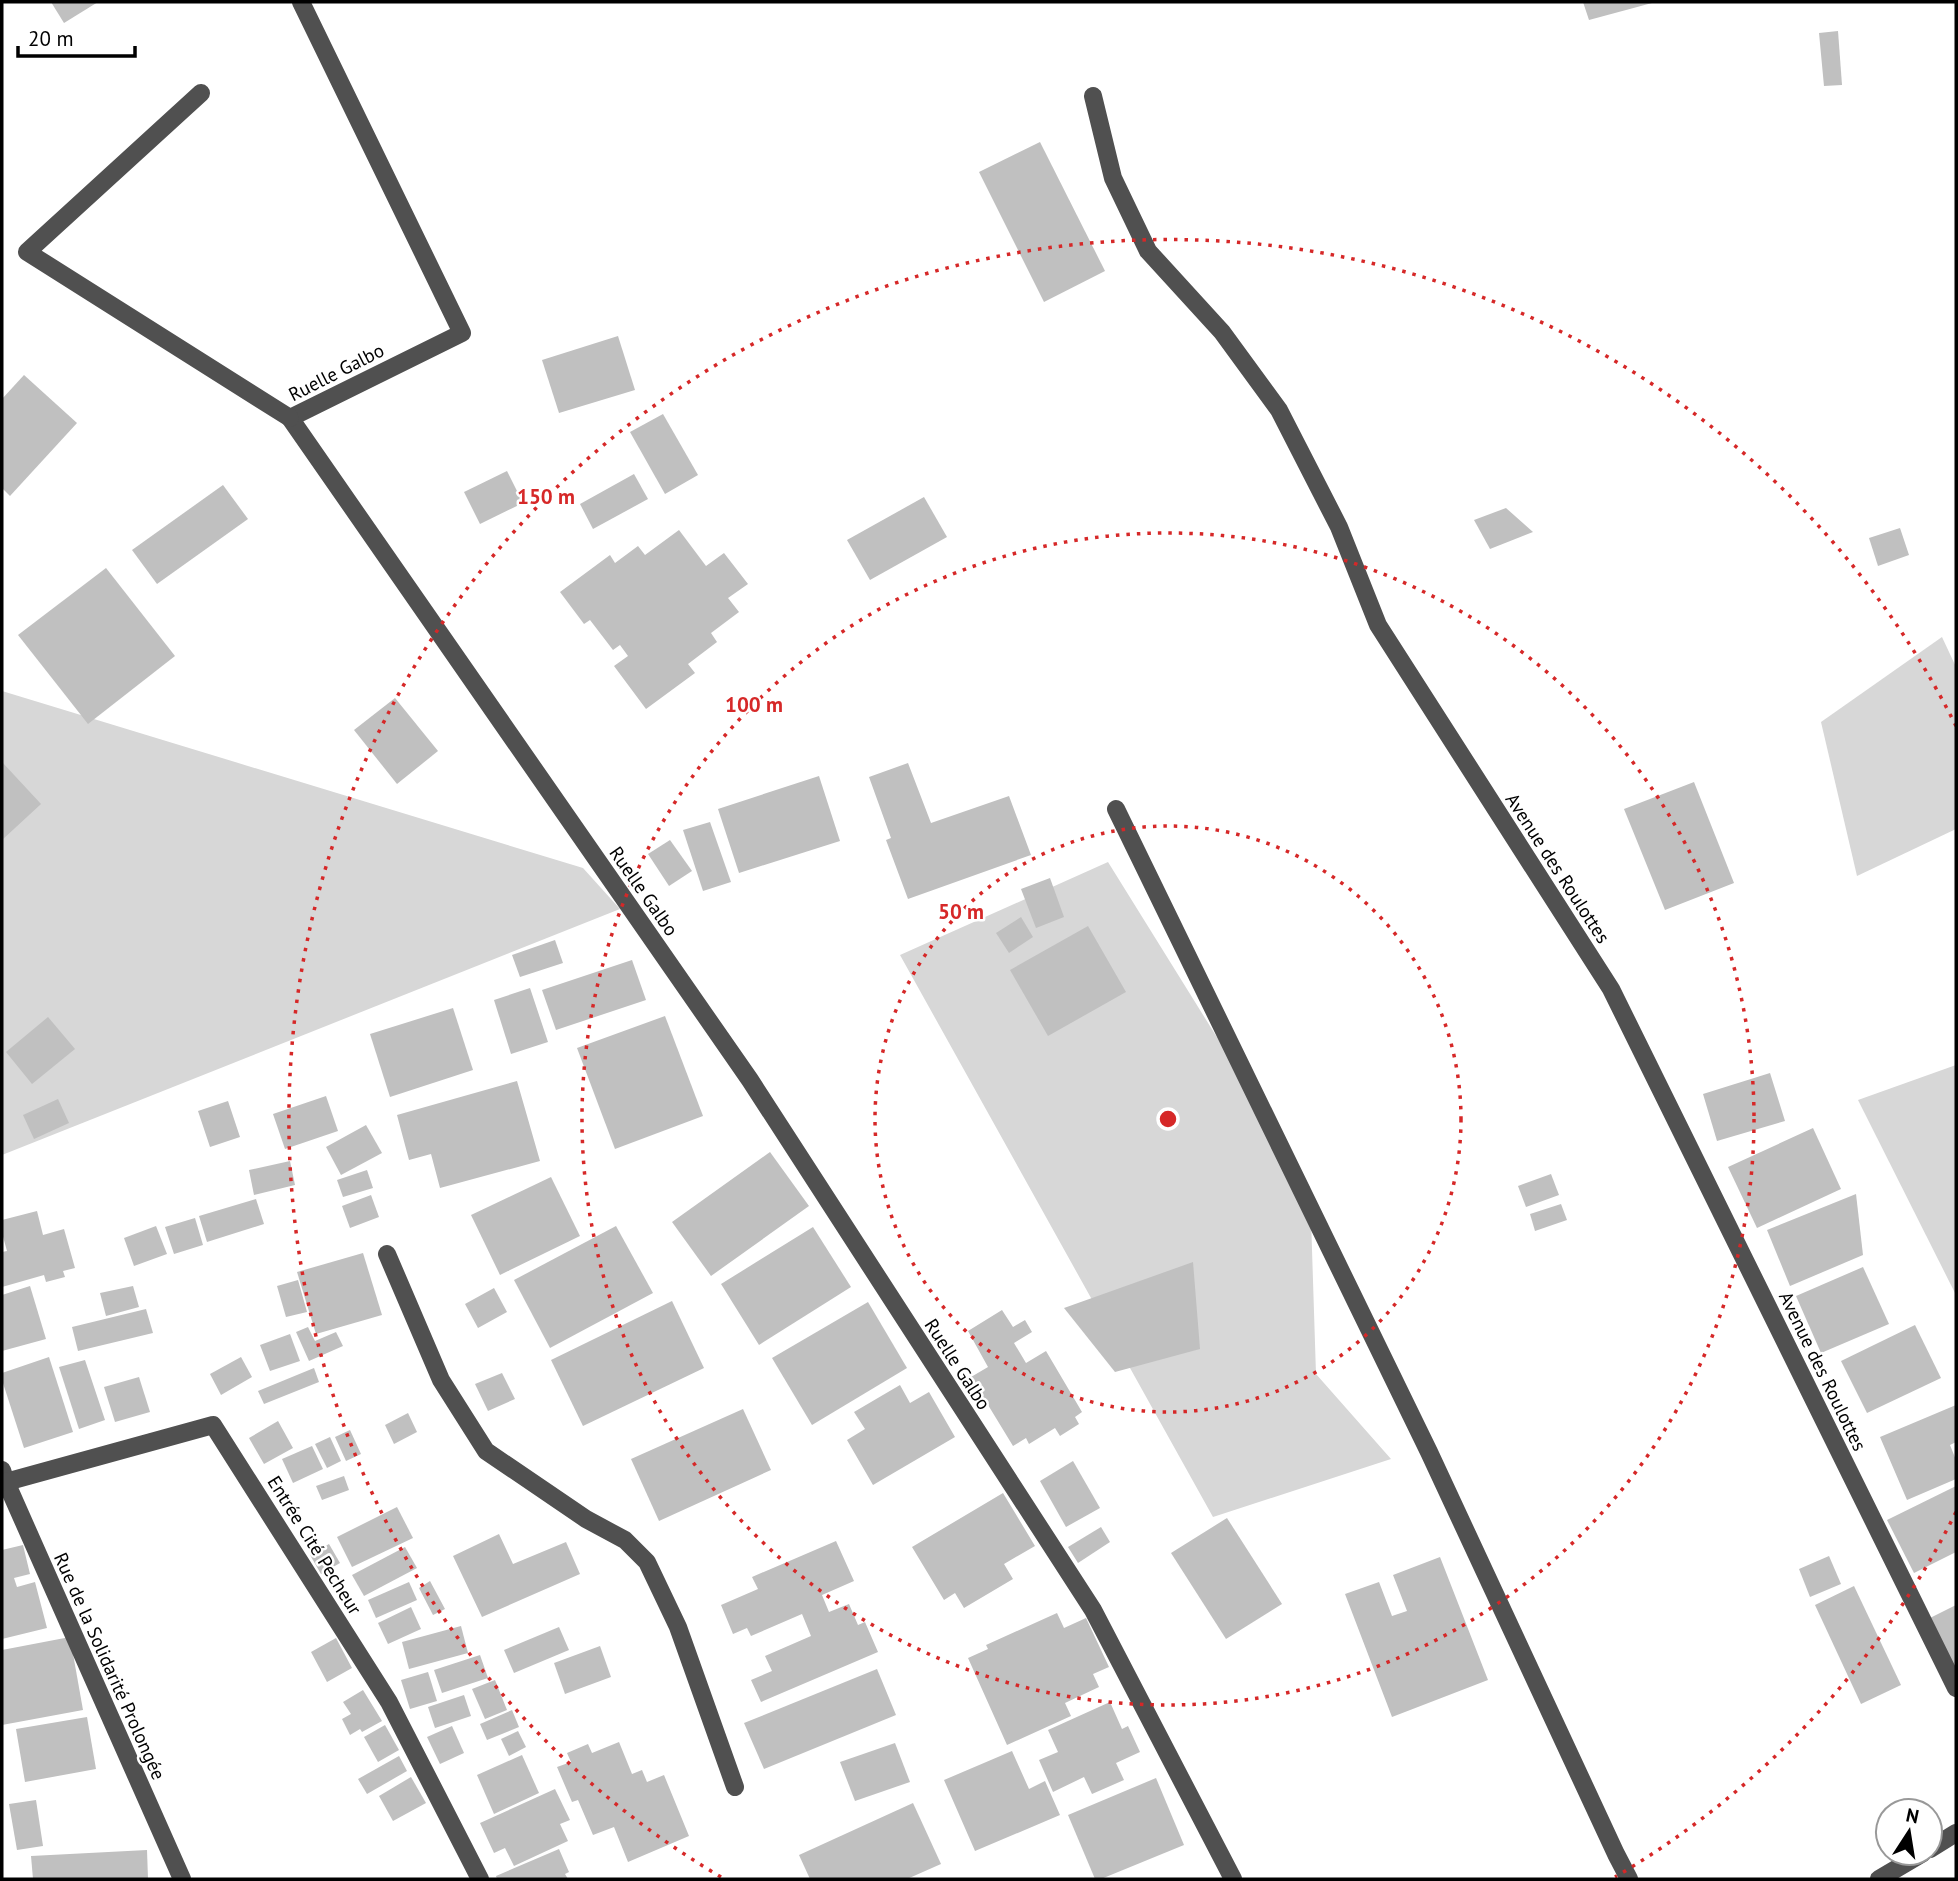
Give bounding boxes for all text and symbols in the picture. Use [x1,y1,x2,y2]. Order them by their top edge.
scale bar [18,14,135,58]
text: 20 m [28,25,74,52]
street label: Ruelle Galbo [284,338,388,406]
text: 150 m [517,483,575,510]
text: 100 m [725,691,783,718]
street label: Avenue des Roulottes [1500,788,1616,948]
street label: Ruelle Galbo [604,842,684,940]
text: 50 m [938,898,984,925]
centre of rings [1156,1107,1180,1131]
street label: Avenue des Roulottes [1774,1287,1872,1455]
street label: Ruelle Galbo [920,1314,996,1414]
street label: Entrée Cité Pecheur [263,1471,368,1619]
street label: Rue de la Solidarité Prolongée [49,1549,171,1783]
north arrow [1874,1797,1944,1867]
text: N [1904,1802,1921,1828]

